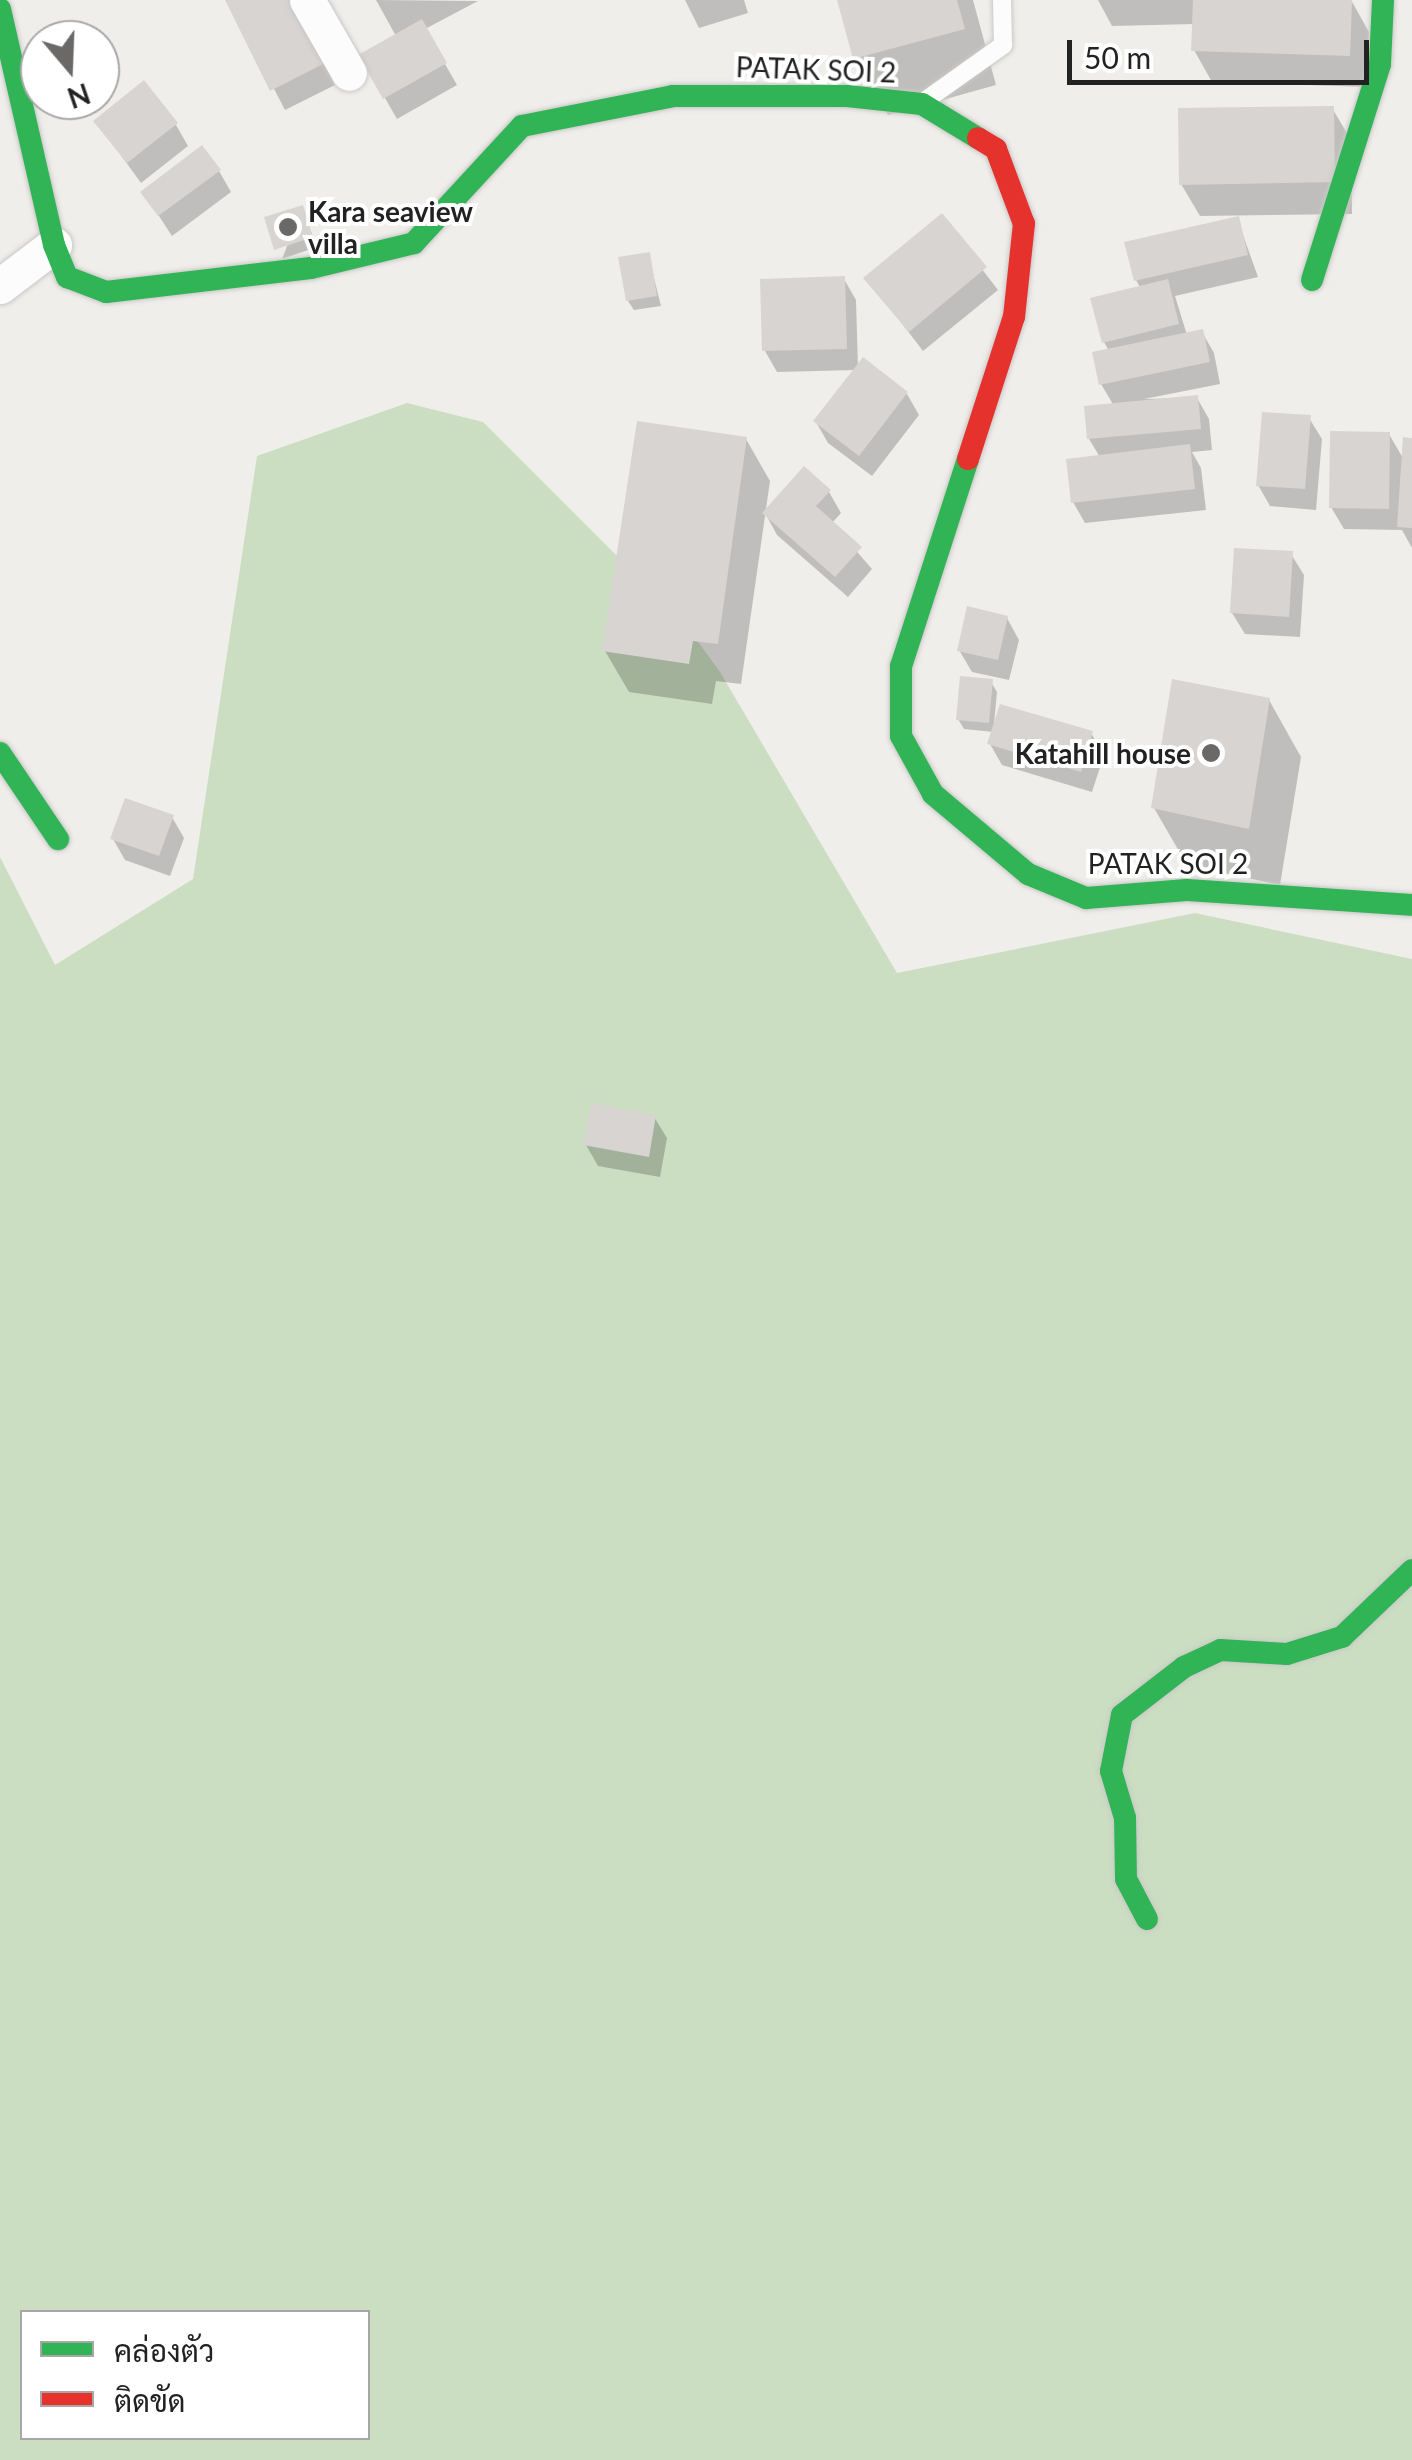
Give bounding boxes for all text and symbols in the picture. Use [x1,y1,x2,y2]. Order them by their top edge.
north arrow [20,20,120,120]
scale bar [1072,20,1374,82]
text: 50 m [1084,39,1151,75]
street label: PATAK SOI 2 [735,49,897,89]
text: N [63,77,95,116]
place label: Kara seaview villa [308,194,473,260]
marker: Kara seaview villa [277,216,299,238]
place label: Katahill house [1015,736,1191,770]
marker: Katahill house [1200,742,1222,764]
street label: PATAK SOI 2 [1088,846,1248,880]
legend [20,2310,370,2440]
text: คล่องตัว [114,2332,214,2368]
text: ติดขัด [114,2382,186,2418]

